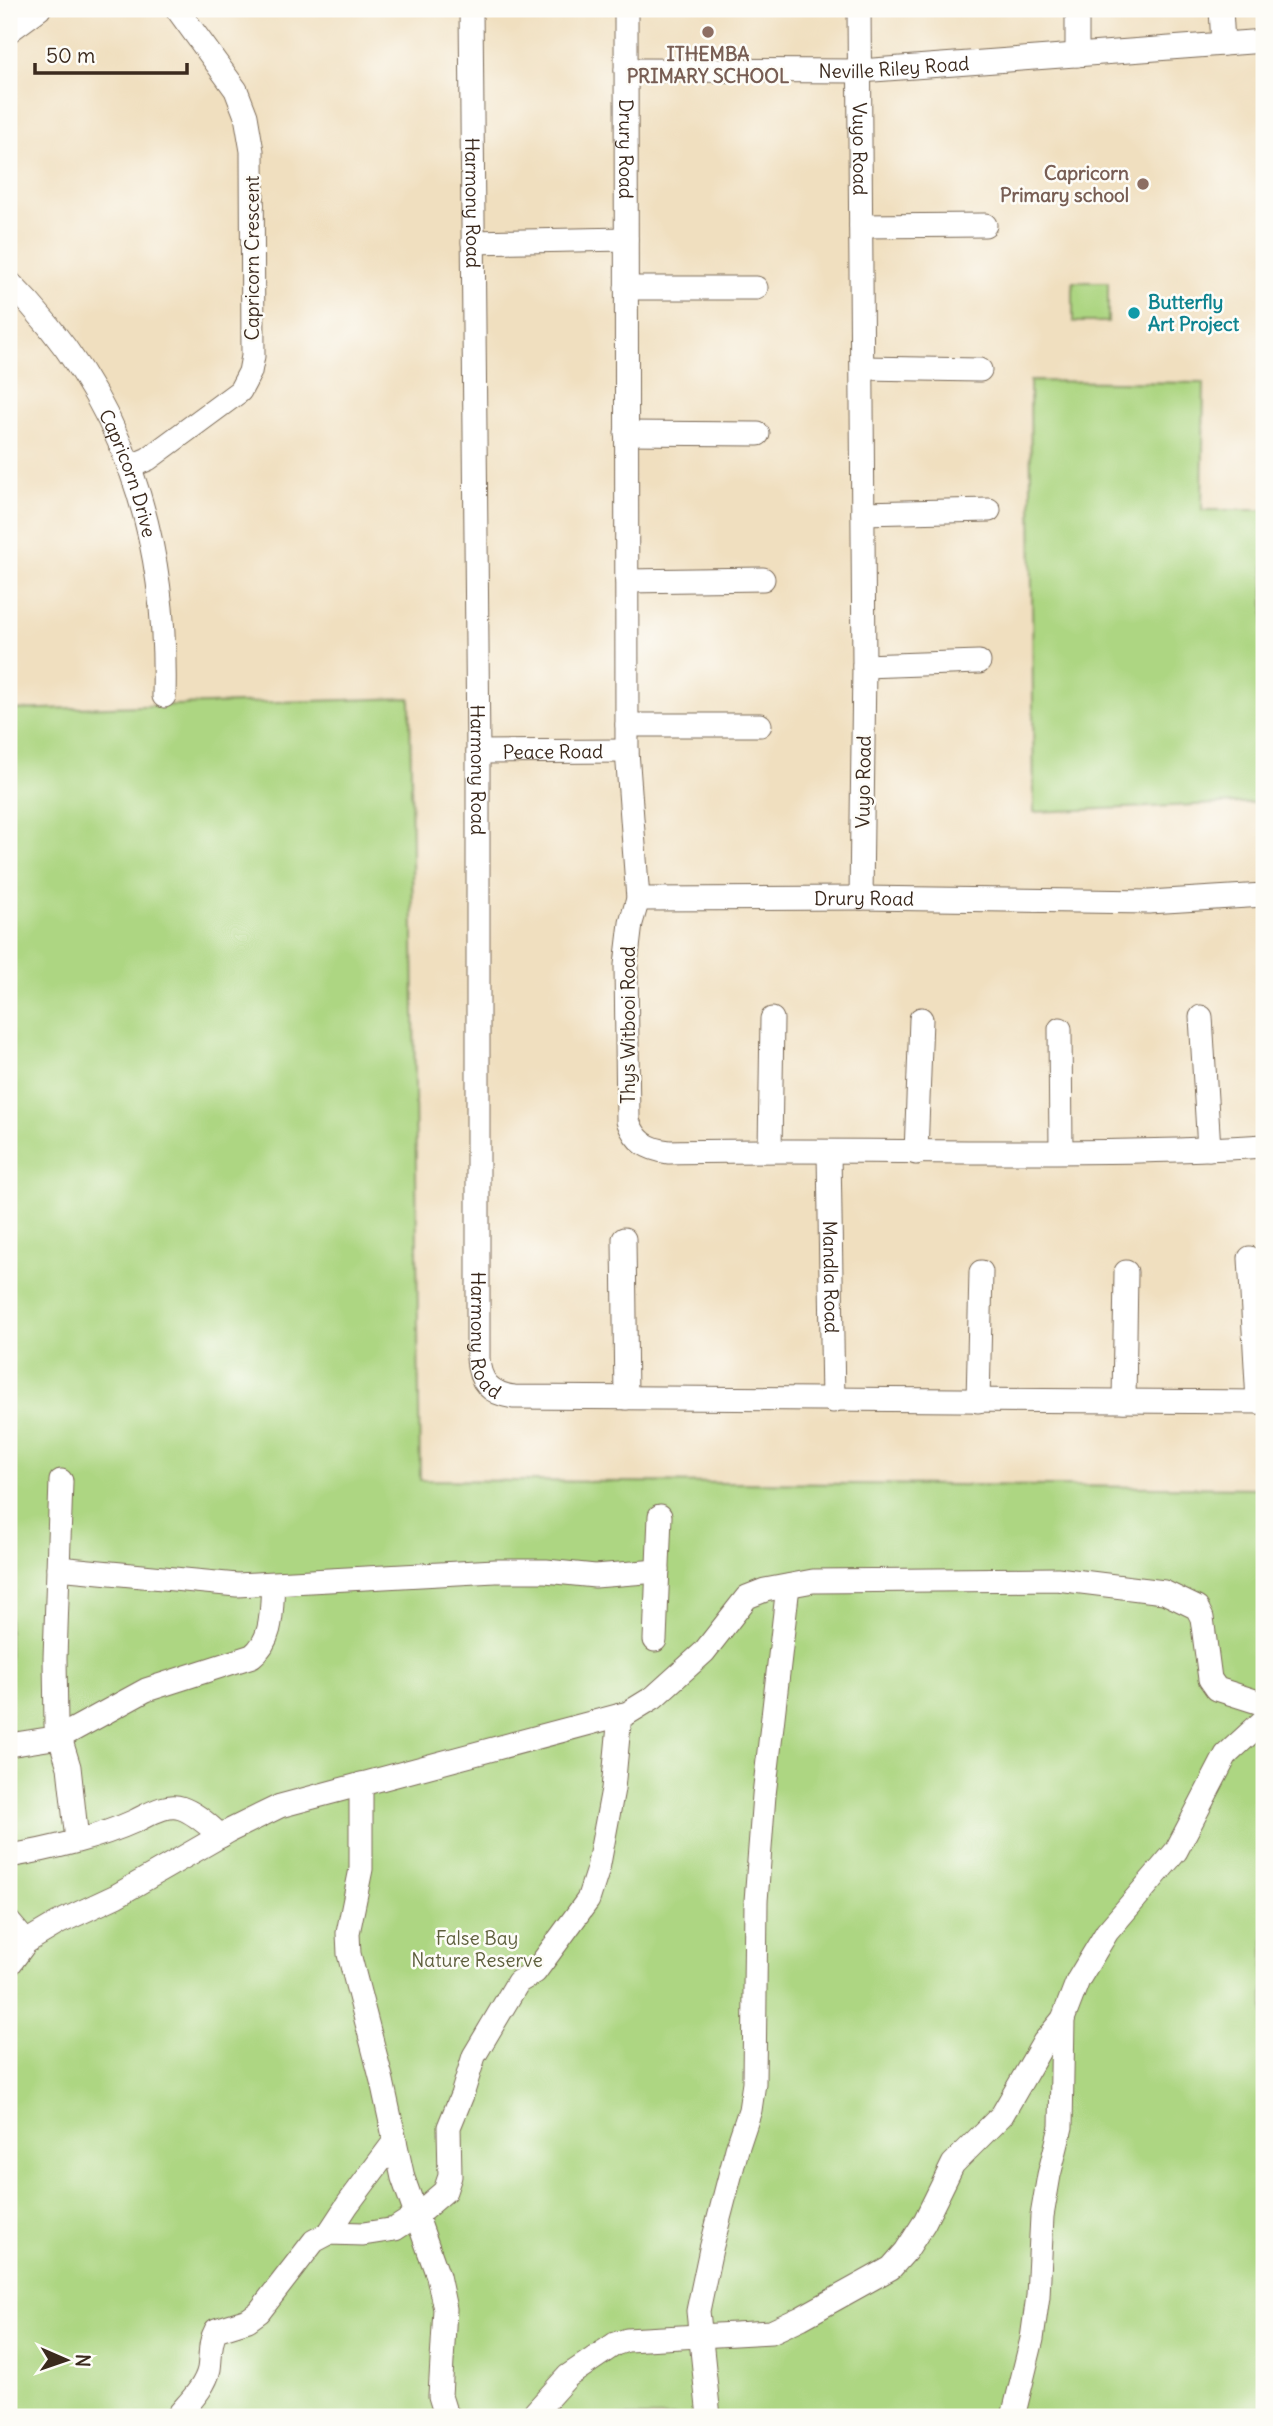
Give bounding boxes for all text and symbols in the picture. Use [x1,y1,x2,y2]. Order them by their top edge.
marker: ITHEMBA PRIMARY SCHOOL [700,24,716,40]
scale bar [35,32,187,76]
text: 50 m [46,42,95,69]
place label: ITHEMBA PRIMARY SCHOOL [627,42,790,88]
street label: Neville Riley Road [819,51,970,83]
street label: Drury Road [614,99,638,199]
street label: Vuyo Road [848,102,872,196]
street label: Harmony Road [460,138,485,268]
place label: Capricorn Primary school [1000,161,1129,207]
street label: Capricorn Crescent [240,176,264,340]
marker: Capricorn Primary school [1135,176,1151,192]
place label: Butterfly Art Project [1148,290,1240,336]
marker: Butterfly Art Project [1126,305,1142,321]
street label: Capricorn Drive [94,405,162,540]
street label: Harmony Road [466,705,490,835]
street label: Vuyo Road [850,735,876,829]
street label: Peace Road [503,739,603,764]
street label: Drury Road [814,886,914,911]
street label: Thys Witbooi Road [616,946,640,1104]
street label: Mandla Road [818,1221,844,1333]
street label: Harmony Road [466,1272,506,1404]
park label: False Bay Nature Reserve [411,1926,543,1972]
north arrow [32,2324,102,2394]
text: N [71,2354,95,2368]

